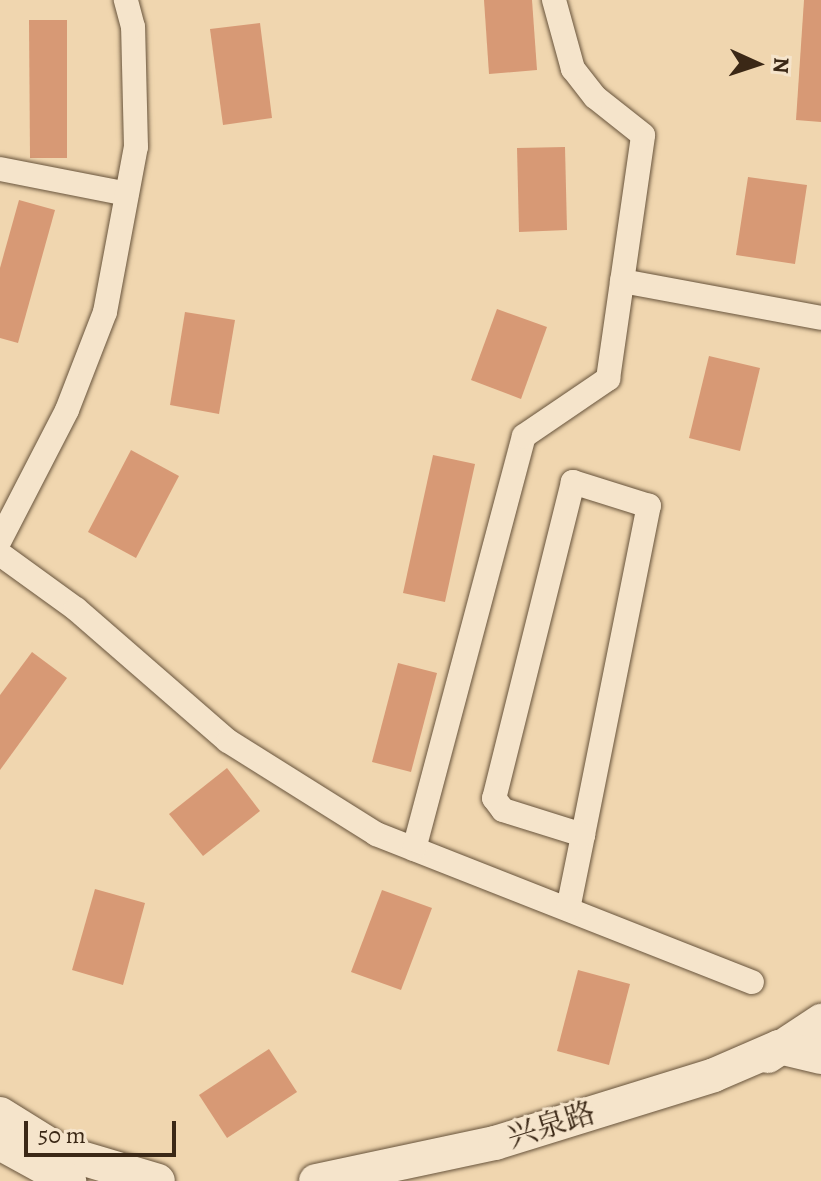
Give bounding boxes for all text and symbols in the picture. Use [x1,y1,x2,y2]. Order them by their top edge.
north arrow [717,24,797,104]
text: N [766,56,796,74]
street label: 兴泉路 [503,1095,599,1155]
scale bar [28,1105,180,1155]
text: 50 m [38,1119,86,1151]

